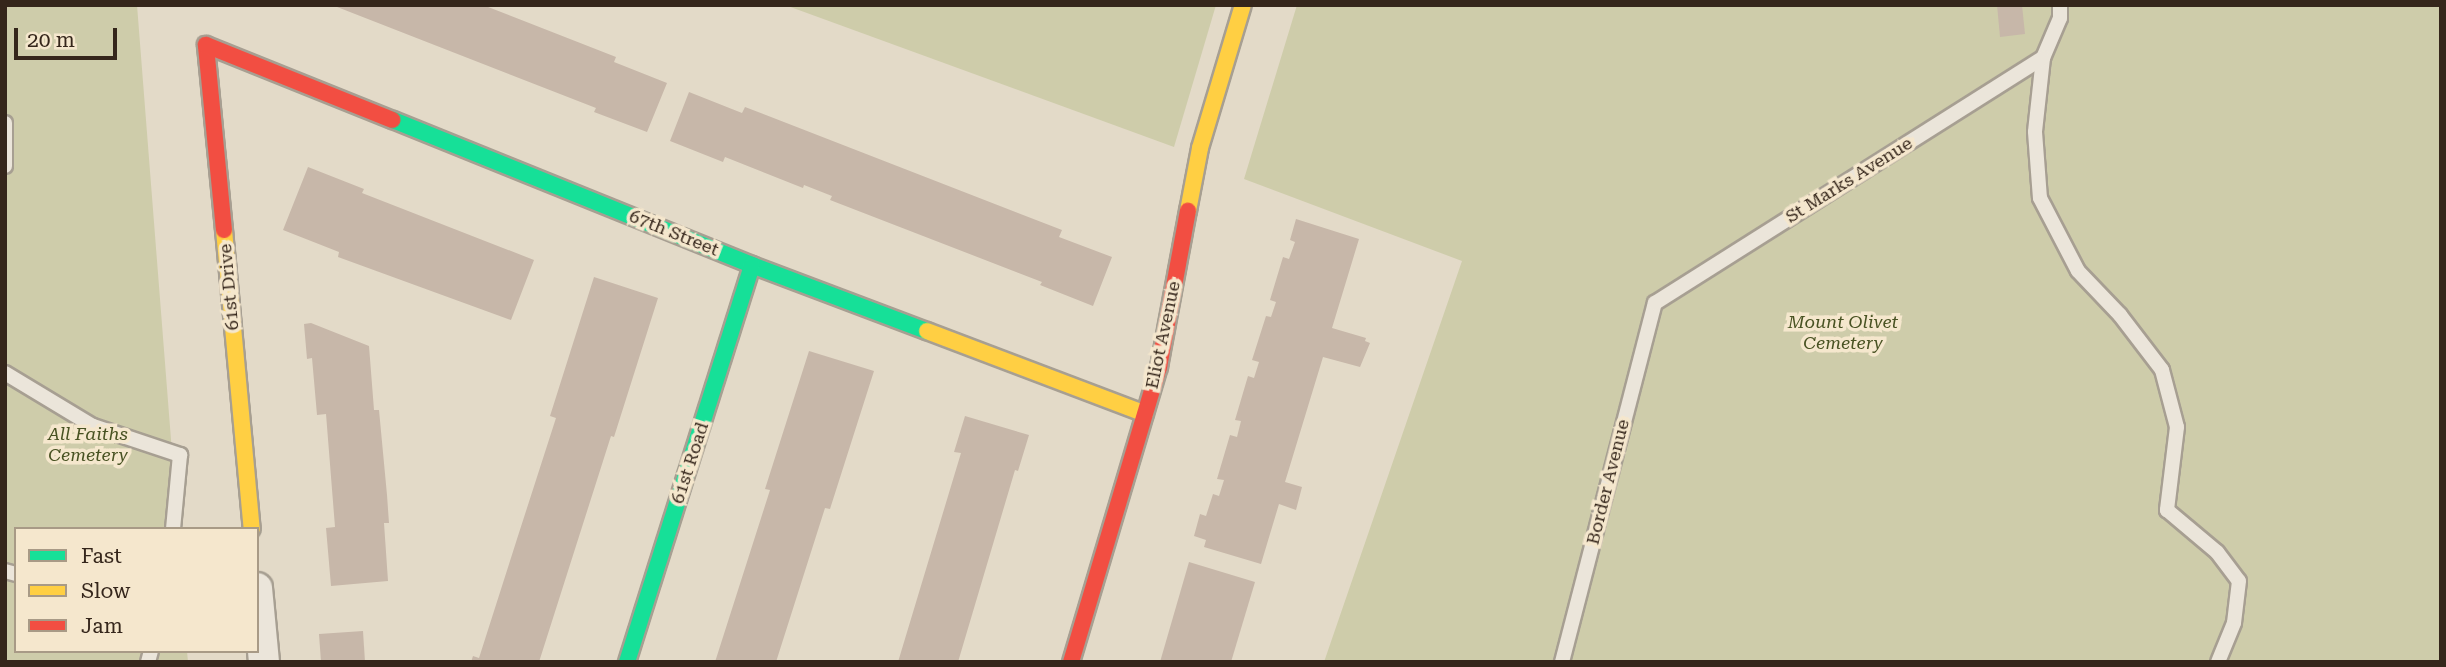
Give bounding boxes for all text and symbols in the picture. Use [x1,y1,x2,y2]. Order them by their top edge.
scale bar [18,14,121,58]
text: 20 m [27,28,75,52]
street label: St Marks Avenue [1782,132,1916,228]
street label: 67th Street [626,205,722,261]
street label: 61st Drive [214,243,244,331]
street label: Eliot Avenue [1141,279,1185,391]
park label: Mount Olivet Cemetery [1788,312,1898,354]
street label: Border Avenue [1582,417,1634,547]
street label: 61st Road [667,420,713,506]
park label: All Faiths Cemetery [48,424,128,466]
legend [14,527,259,653]
text: Fast [81,544,122,568]
text: Slow [81,579,130,603]
text: Jam [81,614,123,638]

